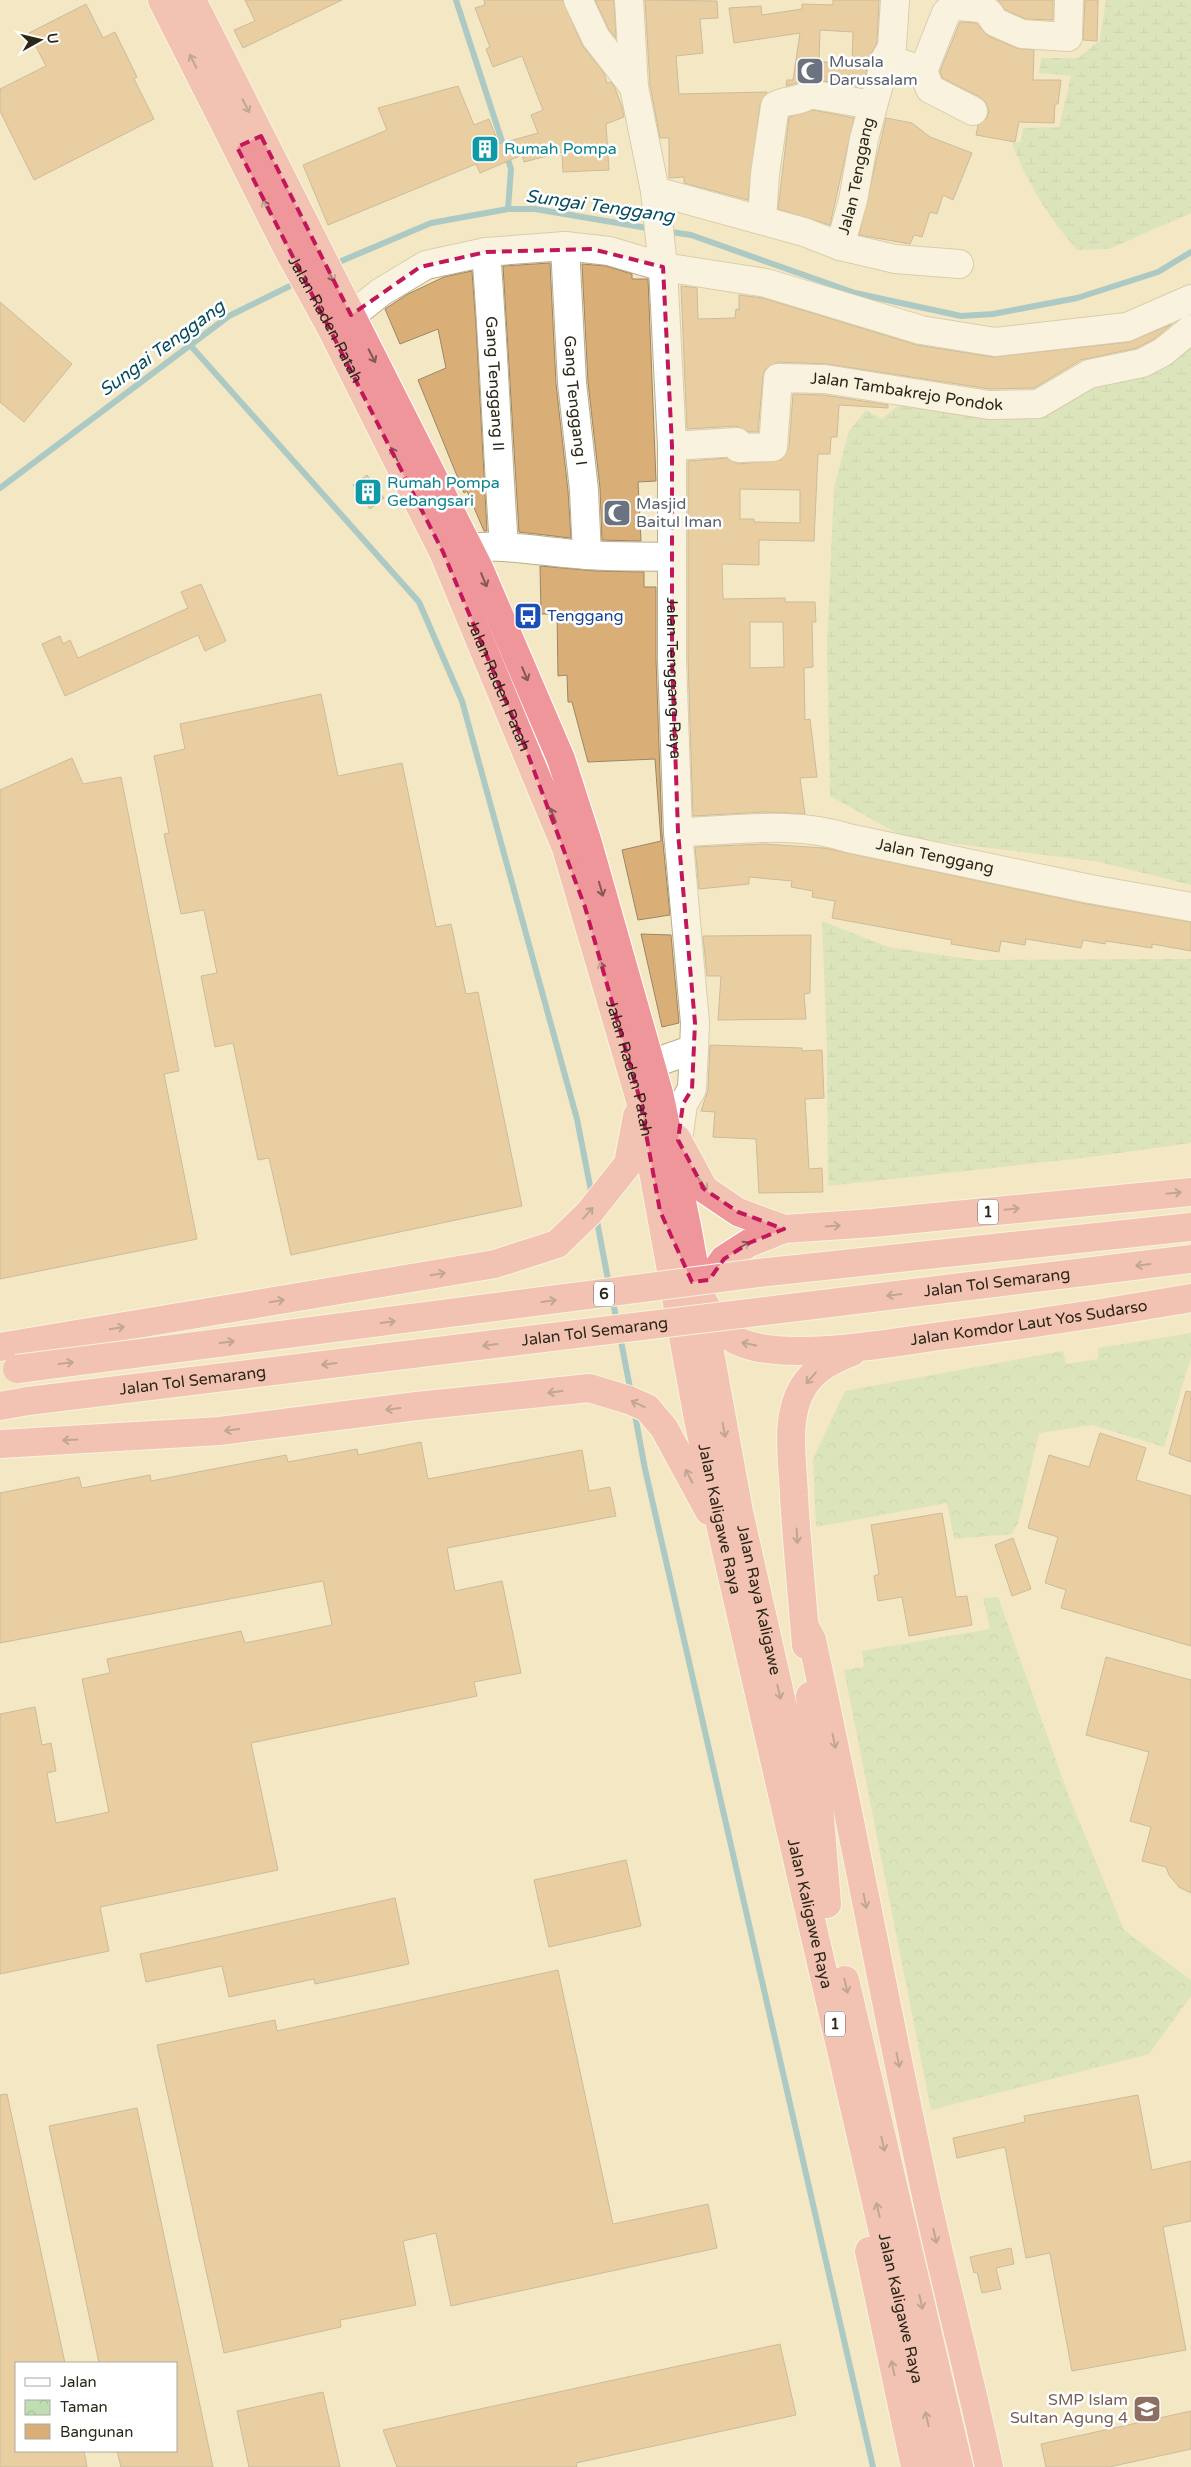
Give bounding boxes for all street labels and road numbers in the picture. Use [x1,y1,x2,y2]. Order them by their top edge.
street label: Jalan Tenggang [834,115,879,237]
street label: Jalan Raden Patah [283,253,367,387]
street label: Gang Tenggang II [481,316,508,452]
street label: Gang Tenggang I [560,335,591,467]
street label: Jalan Tambakrejo Pondok [810,369,1003,415]
street label: Jalan Tenggang Raya [662,597,685,759]
street label: Jalan Raden Patah [462,617,535,754]
street label: Jalan Tenggang [874,834,996,878]
street label: Jalan Raden Patah [601,997,656,1138]
road number: 1 [978,1200,998,1224]
street label: Jalan Tol Semarang [922,1264,1071,1302]
road number: 6 [594,1282,614,1306]
street label: Jalan Komdor Laut Yos Sudarso [909,1296,1149,1350]
street label: Jalan Tol Semarang [520,1313,669,1351]
street label: Jalan Tol Semarang [118,1362,267,1400]
street label: Jalan Kaligawe Raya [693,1442,746,1596]
street label: Jalan Raya Kaligawe [732,1523,785,1677]
street label: Jalan Kaligawe Raya [783,1837,837,1991]
road number: 1 [825,2012,845,2036]
street label: Jalan Kaligawe Raya [874,2231,927,2385]

